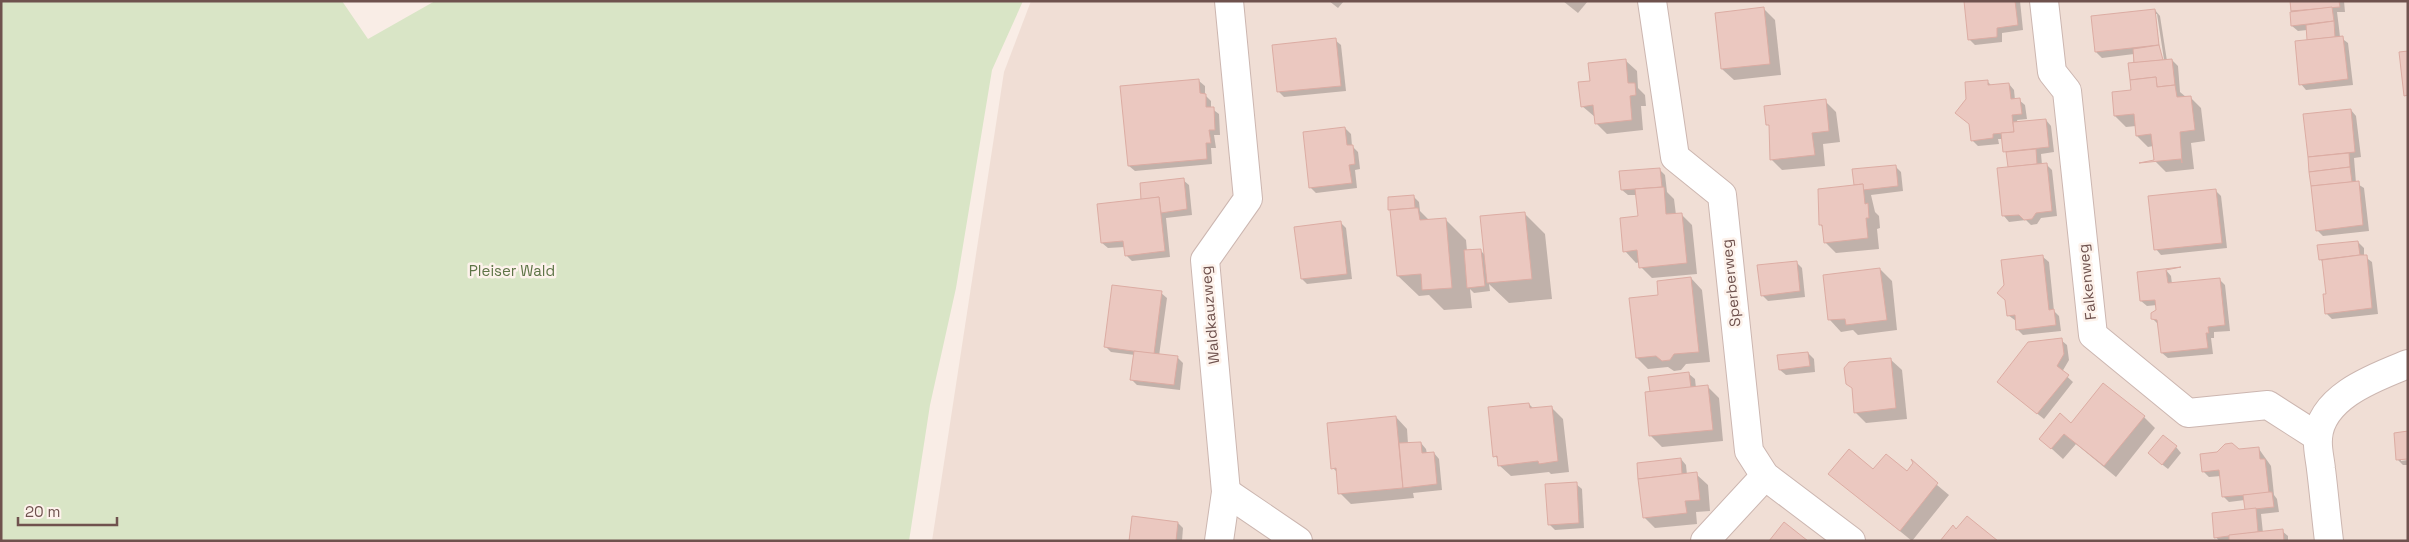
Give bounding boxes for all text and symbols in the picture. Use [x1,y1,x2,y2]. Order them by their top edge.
street label: Sperberweg [1716,238,1745,328]
street label: Falkenweg [2073,243,2100,321]
park label: Pleiser Wald [469,261,555,280]
street label: Waldkauzweg [1196,265,1223,365]
scale bar [18,494,116,526]
text: 20 m [25,502,60,521]

